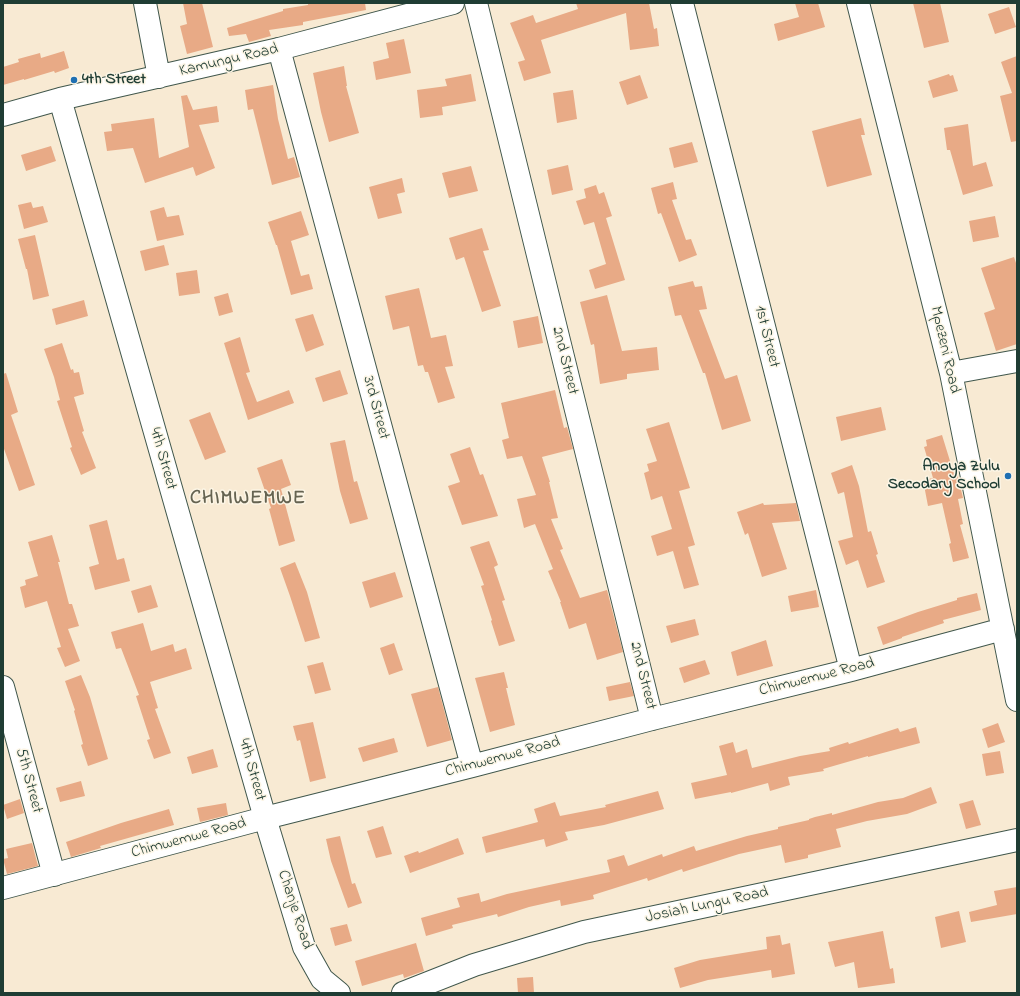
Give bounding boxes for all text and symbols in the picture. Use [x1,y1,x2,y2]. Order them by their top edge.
street label: Kamungu Road [178,40,280,82]
place label: 4th Street [82,70,146,90]
marker: 4th Street [69,75,79,85]
street label: 1st Street [749,304,783,370]
street label: Mpezeni Road [925,304,963,396]
street label: 2nd Street [546,325,582,397]
street label: 3rd Street [357,374,393,442]
street label: 4th Street [144,426,180,492]
place label: Anoya Zulu Secodary School [888,457,1000,495]
marker: Anoya Zulu Secodary School [1003,471,1013,481]
district label: CHIMWEMWE [190,488,306,512]
street label: 2nd Street [624,640,660,712]
street label: Chimwemwe Road [757,654,877,702]
street label: Chimwemwe Road [443,733,563,783]
street label: 4th Street [233,737,269,803]
street label: 5th Street [10,746,46,816]
street label: Chimwemwe Road [129,814,249,864]
street label: Chanje Road [272,868,316,952]
street label: Josiah Lungu Road [644,884,770,928]

